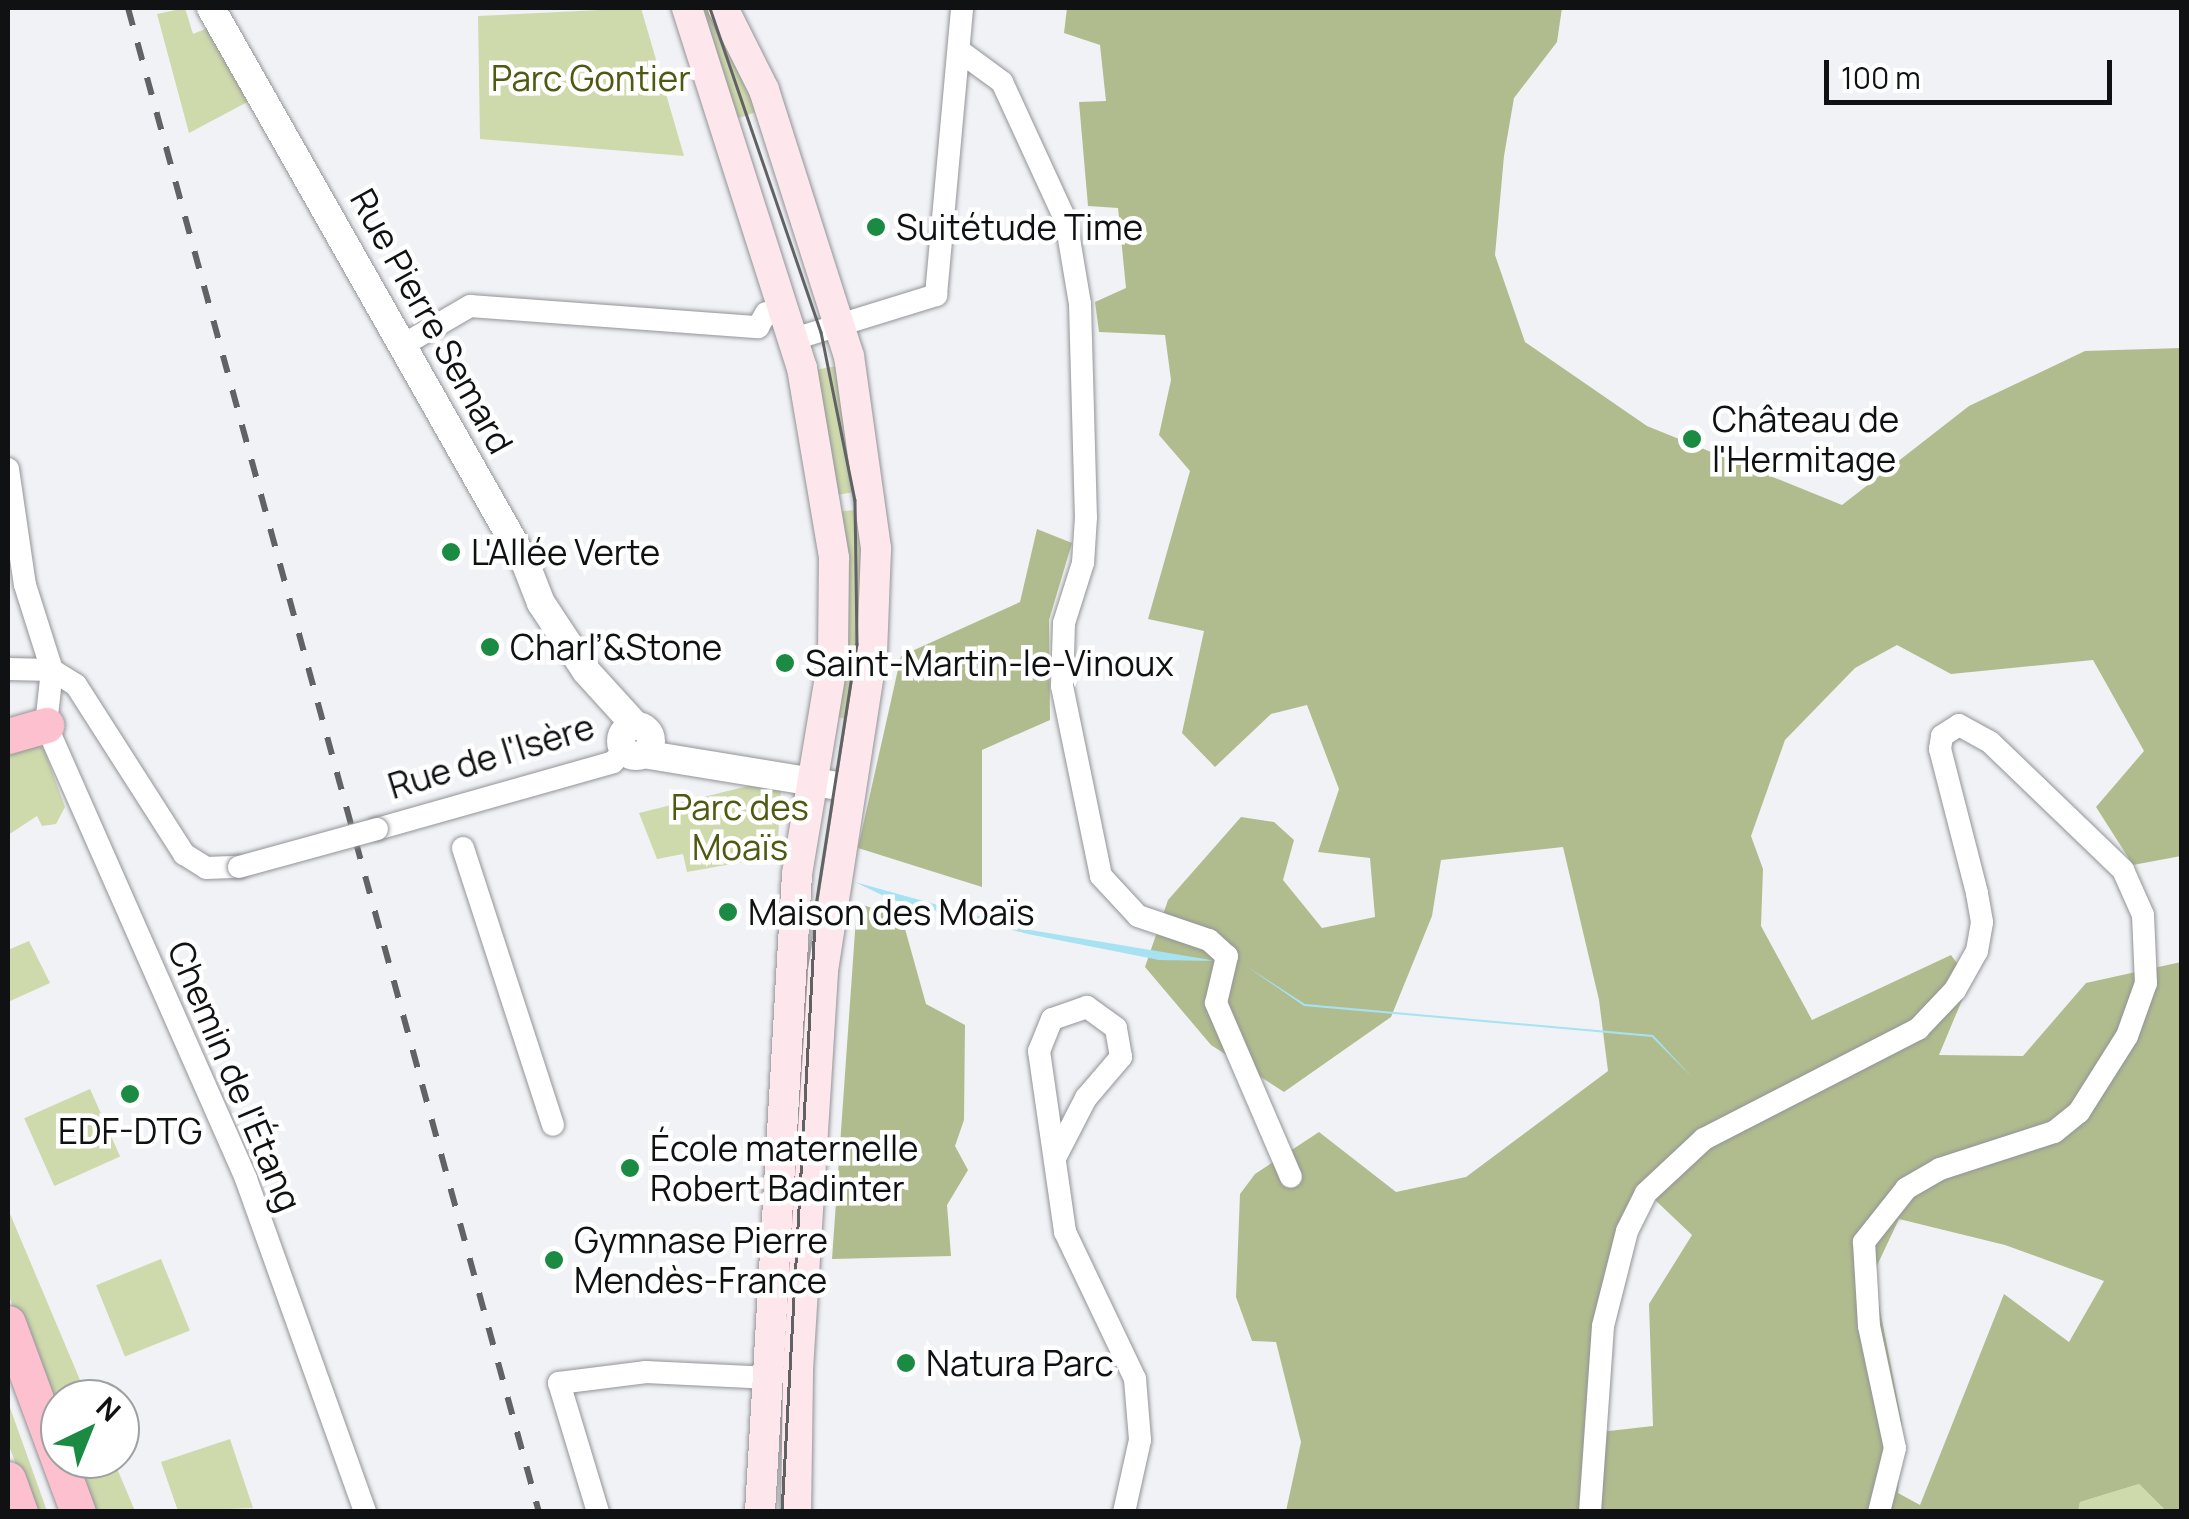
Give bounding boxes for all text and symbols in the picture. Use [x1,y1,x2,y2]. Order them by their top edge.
scale bar [1829,40,2116,102]
park label: Parc Gontier [491,57,691,99]
text: 100 m [1841,57,1921,98]
street label: Rue Pierre Semard [342,181,522,461]
place label: Suitétude Time [896,206,1143,248]
marker: Suitétude Time [865,216,887,238]
place label: Château de l'Hermitage [1712,398,1899,480]
marker: Château de l'Hermitage [1681,428,1703,450]
place label: L'Allée Verte [471,531,660,573]
marker: L'Allée Verte [440,541,462,563]
place label: Charl’&Stone [510,626,722,668]
marker: Charl’&Stone [479,636,501,658]
place label: Saint-Martin-le-Vinoux [805,642,1174,684]
marker: Saint-Martin-le-Vinoux [774,652,796,674]
street label: Rue de l'Isère [383,705,599,807]
park label: Parc des Moaïs [671,786,809,868]
place label: Maison des Moaïs [748,891,1035,933]
marker: Maison des Moaïs [717,901,739,923]
street label: Chemin de l'Étang [159,935,311,1217]
marker: EDF-DTG [119,1083,141,1105]
place label: EDF-DTG [58,1110,202,1152]
place label: École maternelle Robert Badinter [650,1127,919,1209]
marker: École maternelle Robert Badinter [619,1157,641,1179]
place label: Gymnase Pierre Mendès-France [574,1219,828,1301]
marker: Gymnase Pierre Mendès-France [543,1249,565,1271]
place label: Natura Parc [926,1342,1114,1384]
marker: Natura Parc [895,1352,917,1374]
north arrow [40,1379,140,1479]
text: N [89,1388,129,1429]

